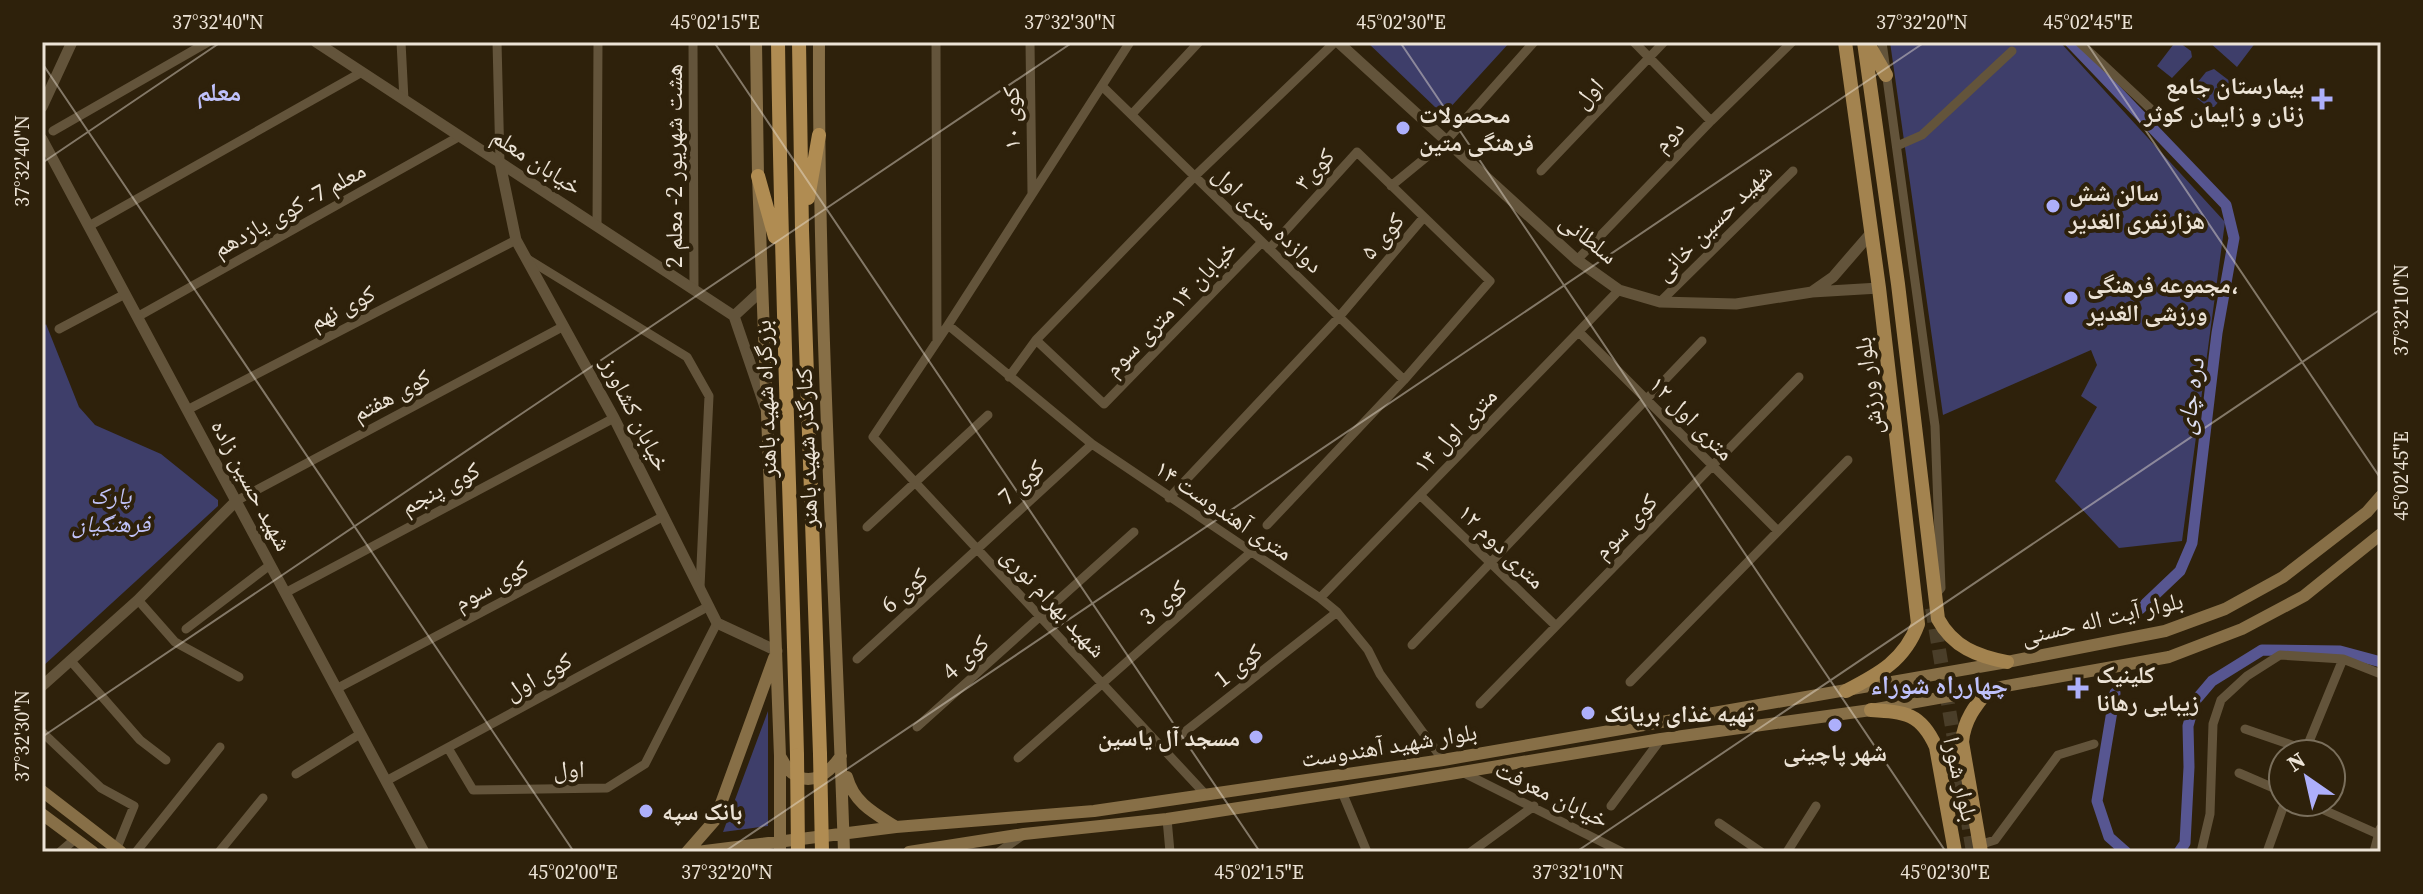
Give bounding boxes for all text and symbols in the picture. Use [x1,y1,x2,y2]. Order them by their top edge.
text: 37°32'40"N [172,8,264,36]
text: 45°02'15"E [670,8,760,36]
text: 37°32'30"N [1024,8,1116,36]
text: 45°02'30"E [1356,8,1446,36]
text: 37°32'20"N [1876,8,1968,36]
text: 45°02'45"E [2043,8,2133,36]
street label: هشت شهریور 2- معلم 2 [657,64,690,268]
place label: بیمارستان جامع زنان و زایمان کوثر [2143,69,2304,130]
street label: اول [1565,70,1611,116]
district label: معلم [197,74,241,110]
street label: کوی ۱۰ [994,86,1028,150]
marker: بیمارستان جامع زنان و زایمان کوثر [2311,88,2333,110]
place label: محصولات فرهنگی متین [1419,98,1534,159]
street label: دوم [1645,113,1691,159]
text: 37°32'40"N [8,115,36,207]
street label: خیابان معلم [485,119,589,203]
marker: محصولات فرهنگی متین [1394,119,1412,137]
street label: کوی۳ [1286,141,1342,197]
street label: معلم 7- کوی یازدهم [207,153,371,265]
street label: شهید حسین خانی [1647,156,1779,288]
street label: دوازده متری اول [1205,158,1331,280]
place label: سالن شش هزارنفری الغدیر [2068,176,2205,237]
marker: سالن شش هزارنفری الغدیر [2044,197,2062,215]
street label: سلطانی [1553,204,1625,272]
street label: کوی ۵ [1352,205,1412,267]
street label: خیابان ۱۴ متری سوم [1096,233,1244,383]
text: 37°32'10"N [2387,264,2415,356]
place label: مجموعه فرهنگی، ورزشی الغدیر [2086,268,2238,329]
street label: کوی نهم [303,276,381,338]
marker: مجموعه فرهنگی، ورزشی الغدیر [2062,289,2080,307]
street label: بزرگراه شهید باهنر [746,319,784,480]
street label: بلوار ورزش [1846,335,1890,437]
street label: خیابان کشاورز [593,350,679,477]
water label: دره چای [2167,355,2213,436]
street label: کوی هفتم [346,361,436,429]
street label: کنارگذر شهید باهنر [787,367,825,530]
street label: ۱۲ متری اول [1642,368,1742,468]
street label: ۱۴ متری اول [1406,380,1504,480]
street label: شهید حسین زاده [203,413,301,557]
text: 45°02'45"E [2387,431,2415,521]
street label: کوی 7 [990,452,1052,512]
street label: ۱۴ متری آهندوست [1149,452,1299,568]
street label: کوی پنجم [395,453,486,523]
park label: پارک فرهنگیان [72,479,152,540]
street label: کوی سوم [1585,486,1665,566]
street label: ۱۲ متری دوم [1451,496,1553,596]
street label: شهید بهرام نوری [994,539,1114,665]
street label: کوی سوم [448,552,534,618]
street label: کوی 6 [873,560,935,620]
street label: کوی 3 [1132,572,1194,632]
street label: بلوار آیت اله حسنی [2018,583,2186,653]
street label: کوی 4 [934,627,996,687]
street label: کوی 1 [1207,635,1269,695]
street label: کوی اول [498,644,578,708]
place label: کلینیک زیبایی رهانا [2096,658,2199,719]
district label: چهارراه شوراء [1870,667,2008,703]
marker: کلینیک زیبایی رهانا [2067,677,2089,699]
text: 37°32'30"N [8,690,36,782]
place label: تهیه غذای بریانک [1604,697,1755,730]
marker: تهیه غذای بریانک [1579,704,1597,722]
street label: بلوار شهید آهندوست [1299,715,1479,775]
marker: شهر پاچینی [1826,716,1844,734]
place label: مسجد آل یاسین [1098,721,1240,754]
marker: مسجد آل یاسین [1247,728,1265,746]
street label: بلوار شورا [1935,733,1987,825]
place label: شهر پاچینی [1783,736,1887,769]
north arrow [2267,738,2347,818]
text: N [2281,745,2311,778]
street label: اول [553,752,585,786]
street label: خیابان معرفت [1490,752,1614,836]
place label: بانک سپه [662,795,742,828]
marker: بانک سپه [637,802,655,820]
text: 45°02'00"E [528,858,618,886]
text: 37°32'20"N [681,858,773,886]
text: 45°02'15"E [1214,858,1304,886]
text: 37°32'10"N [1532,858,1624,886]
text: 45°02'30"E [1900,858,1990,886]

